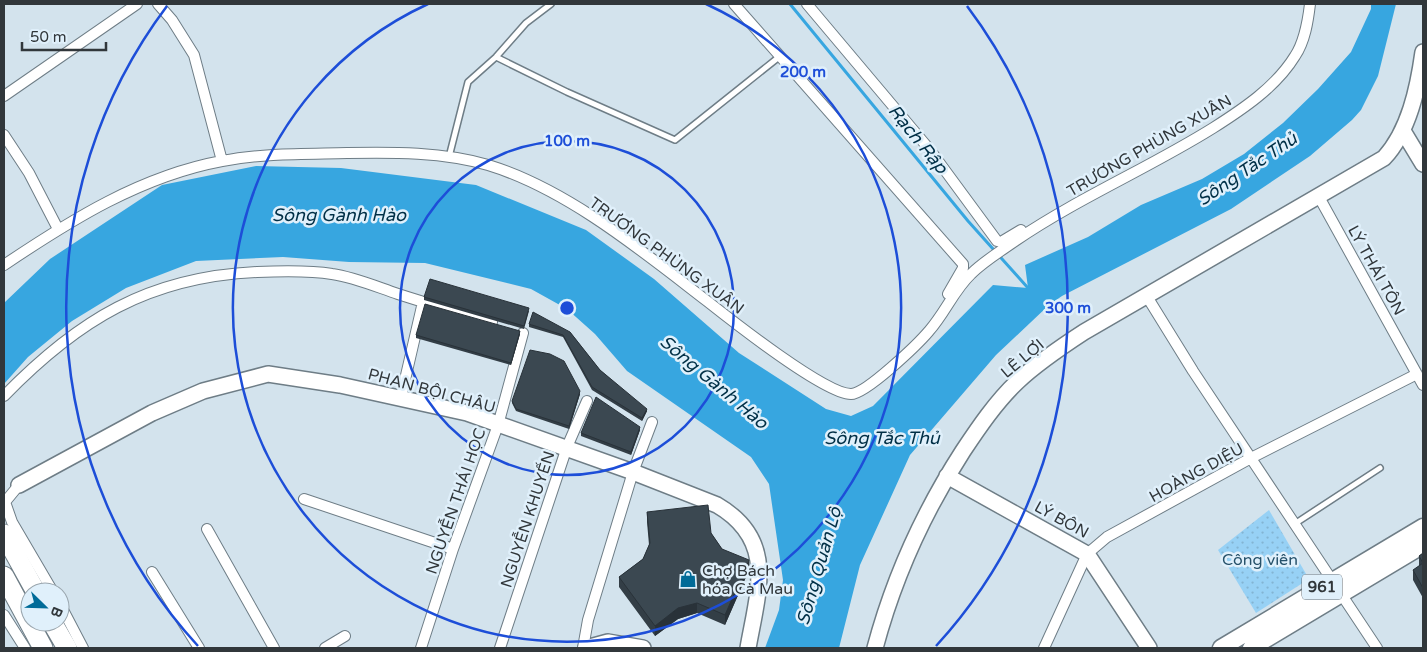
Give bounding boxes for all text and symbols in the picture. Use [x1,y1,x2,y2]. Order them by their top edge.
scale bar [22,20,106,52]
text: 50 m [30,28,67,46]
text: 200 m [780,63,826,81]
street label: TRƯƠNG PHÙNG XUÂN [1064,90,1235,201]
water label: Rạch Rập [884,100,954,179]
water label: Sông Tắc Thủ [1193,127,1302,210]
text: 100 m [544,132,590,150]
street label: TRƯƠNG PHÙNG XUÂN [585,193,748,319]
water label: Sông Gành Hào [272,204,407,226]
street label: LÝ THÁI TÔN [1343,222,1409,319]
centre of rings [558,299,576,317]
text: 300 m [1045,299,1091,317]
water label: Sông Gành Hào [656,330,773,434]
street label: LÊ LỢI [997,335,1048,383]
street label: PHAN BỘI CHÂU [366,364,498,418]
street label: NGUYỄN THÁI HỌC [422,426,490,577]
water label: Sông Tắc Thủ [824,427,941,449]
street label: HOÀNG DIỆU [1146,439,1247,507]
street label: NGUYỄN KHUYẾN [496,448,560,590]
street label: LÝ BÔN [1031,497,1092,543]
water label: Sông Quản Lộ [792,504,847,627]
park label: Công viên [1222,550,1298,570]
place label: Chợ Bách hóa Cà Mau [702,561,793,599]
shop icon: Chợ Bách hóa Cà Mau [678,569,698,589]
road number: 961 [1302,574,1342,600]
north arrow [20,582,70,632]
text: B [47,604,66,620]

